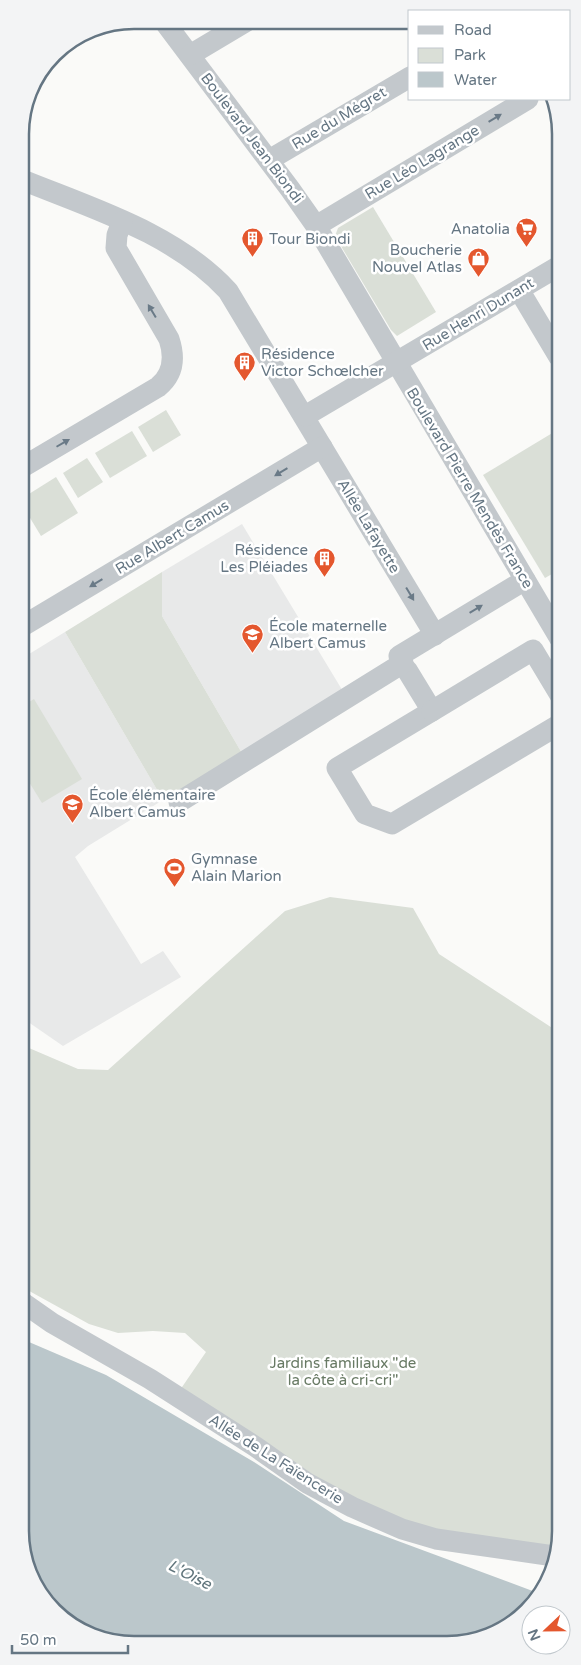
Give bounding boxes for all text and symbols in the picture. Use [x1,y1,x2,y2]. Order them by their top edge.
legend [408,10,571,100]
text: Road [454,21,492,39]
text: Park [454,46,486,64]
street label: Boulevard Jean Biondi [197,69,307,207]
text: Water [454,71,497,89]
street label: Rue du Mégret [289,83,390,153]
one-way arrow [489,114,502,123]
street label: Rue Léo Lagrange [362,121,482,203]
supermarket icon: Anatolia [514,217,538,248]
place label: Anatolia [451,220,510,238]
building icon: Tour Biondi [241,227,265,258]
place label: Tour Biondi [269,230,351,248]
place label: Boucherie Nouvel Atlas [372,241,462,276]
shop icon: Boucherie Nouvel Atlas [466,247,490,278]
street label: Rue Henri Dunant [419,273,537,354]
one-way arrow [148,304,157,317]
place label: Résidence Victor Schœlcher [261,345,384,380]
building icon: Résidence Victor Schœlcher [233,351,257,382]
street label: Boulevard Pierre Mendès France [403,384,537,592]
one-way arrow [56,439,69,448]
one-way arrow [274,468,287,477]
street label: Allée Lafayette [334,476,404,576]
street label: Rue Albert Camus [112,496,232,578]
place label: Résidence Les Pléiades [220,541,308,576]
building icon: Résidence Les Pléiades [312,547,336,578]
one-way arrow [89,578,102,587]
one-way arrow [406,588,415,601]
one-way arrow [470,605,483,614]
place label: École maternelle Albert Camus [269,617,387,652]
school or university icon: École maternelle Albert Camus [241,623,265,654]
place label: École élémentaire Albert Camus [89,786,215,821]
school or university icon: École élémentaire Albert Camus [61,792,85,823]
place label: Gymnase Alain Marion [191,850,282,885]
sports icon: Gymnase Alain Marion [163,856,187,887]
park label: Jardins familiaux "de la côte à cri-cri" [270,1354,416,1389]
street label: Allée de La Faïencerie [206,1410,346,1508]
water label: L'Oise [164,1555,216,1595]
north arrow [521,1605,571,1655]
scale bar [12,1622,129,1654]
text: N [524,1626,544,1643]
text: 50 m [20,1631,57,1649]

